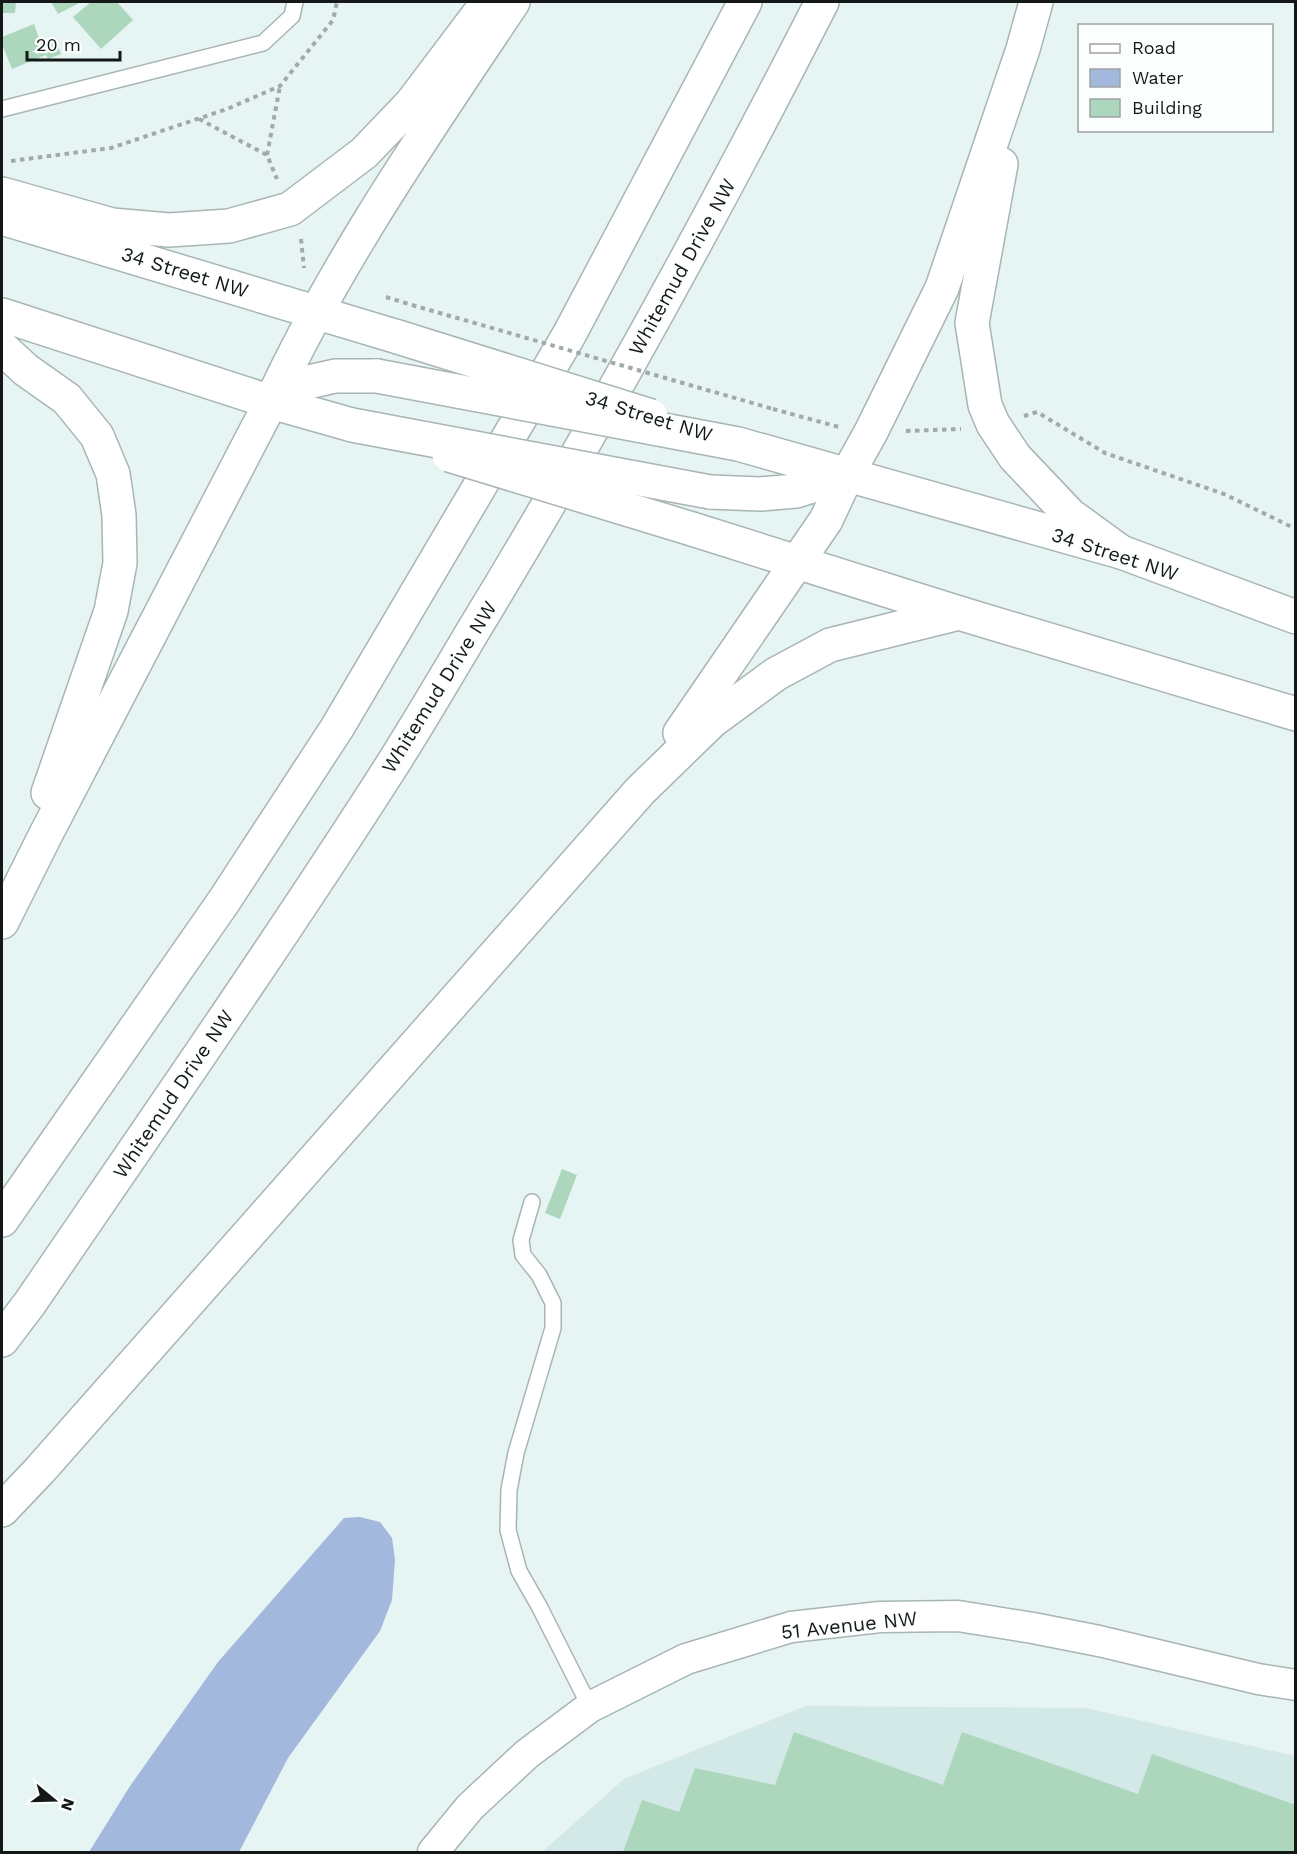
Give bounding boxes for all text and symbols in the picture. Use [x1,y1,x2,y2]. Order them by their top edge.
scale bar [27,24,120,62]
legend [1078,24,1273,132]
text: 20 m [36,34,81,55]
text: Road [1132,37,1176,58]
text: Water [1132,67,1184,88]
text: Building [1132,97,1202,118]
street label: Whitemud Drive NW [623,175,741,359]
street label: 34 Street NW [119,241,251,303]
street label: 34 Street NW [583,385,715,447]
street label: 34 Street NW [1049,522,1181,586]
street label: Whitemud Drive NW [376,597,502,777]
street label: Whitemud Drive NW [108,1005,238,1183]
street label: 51 Avenue NW [780,1606,918,1644]
north arrow [24,1770,84,1830]
text: N [57,1796,79,1813]

